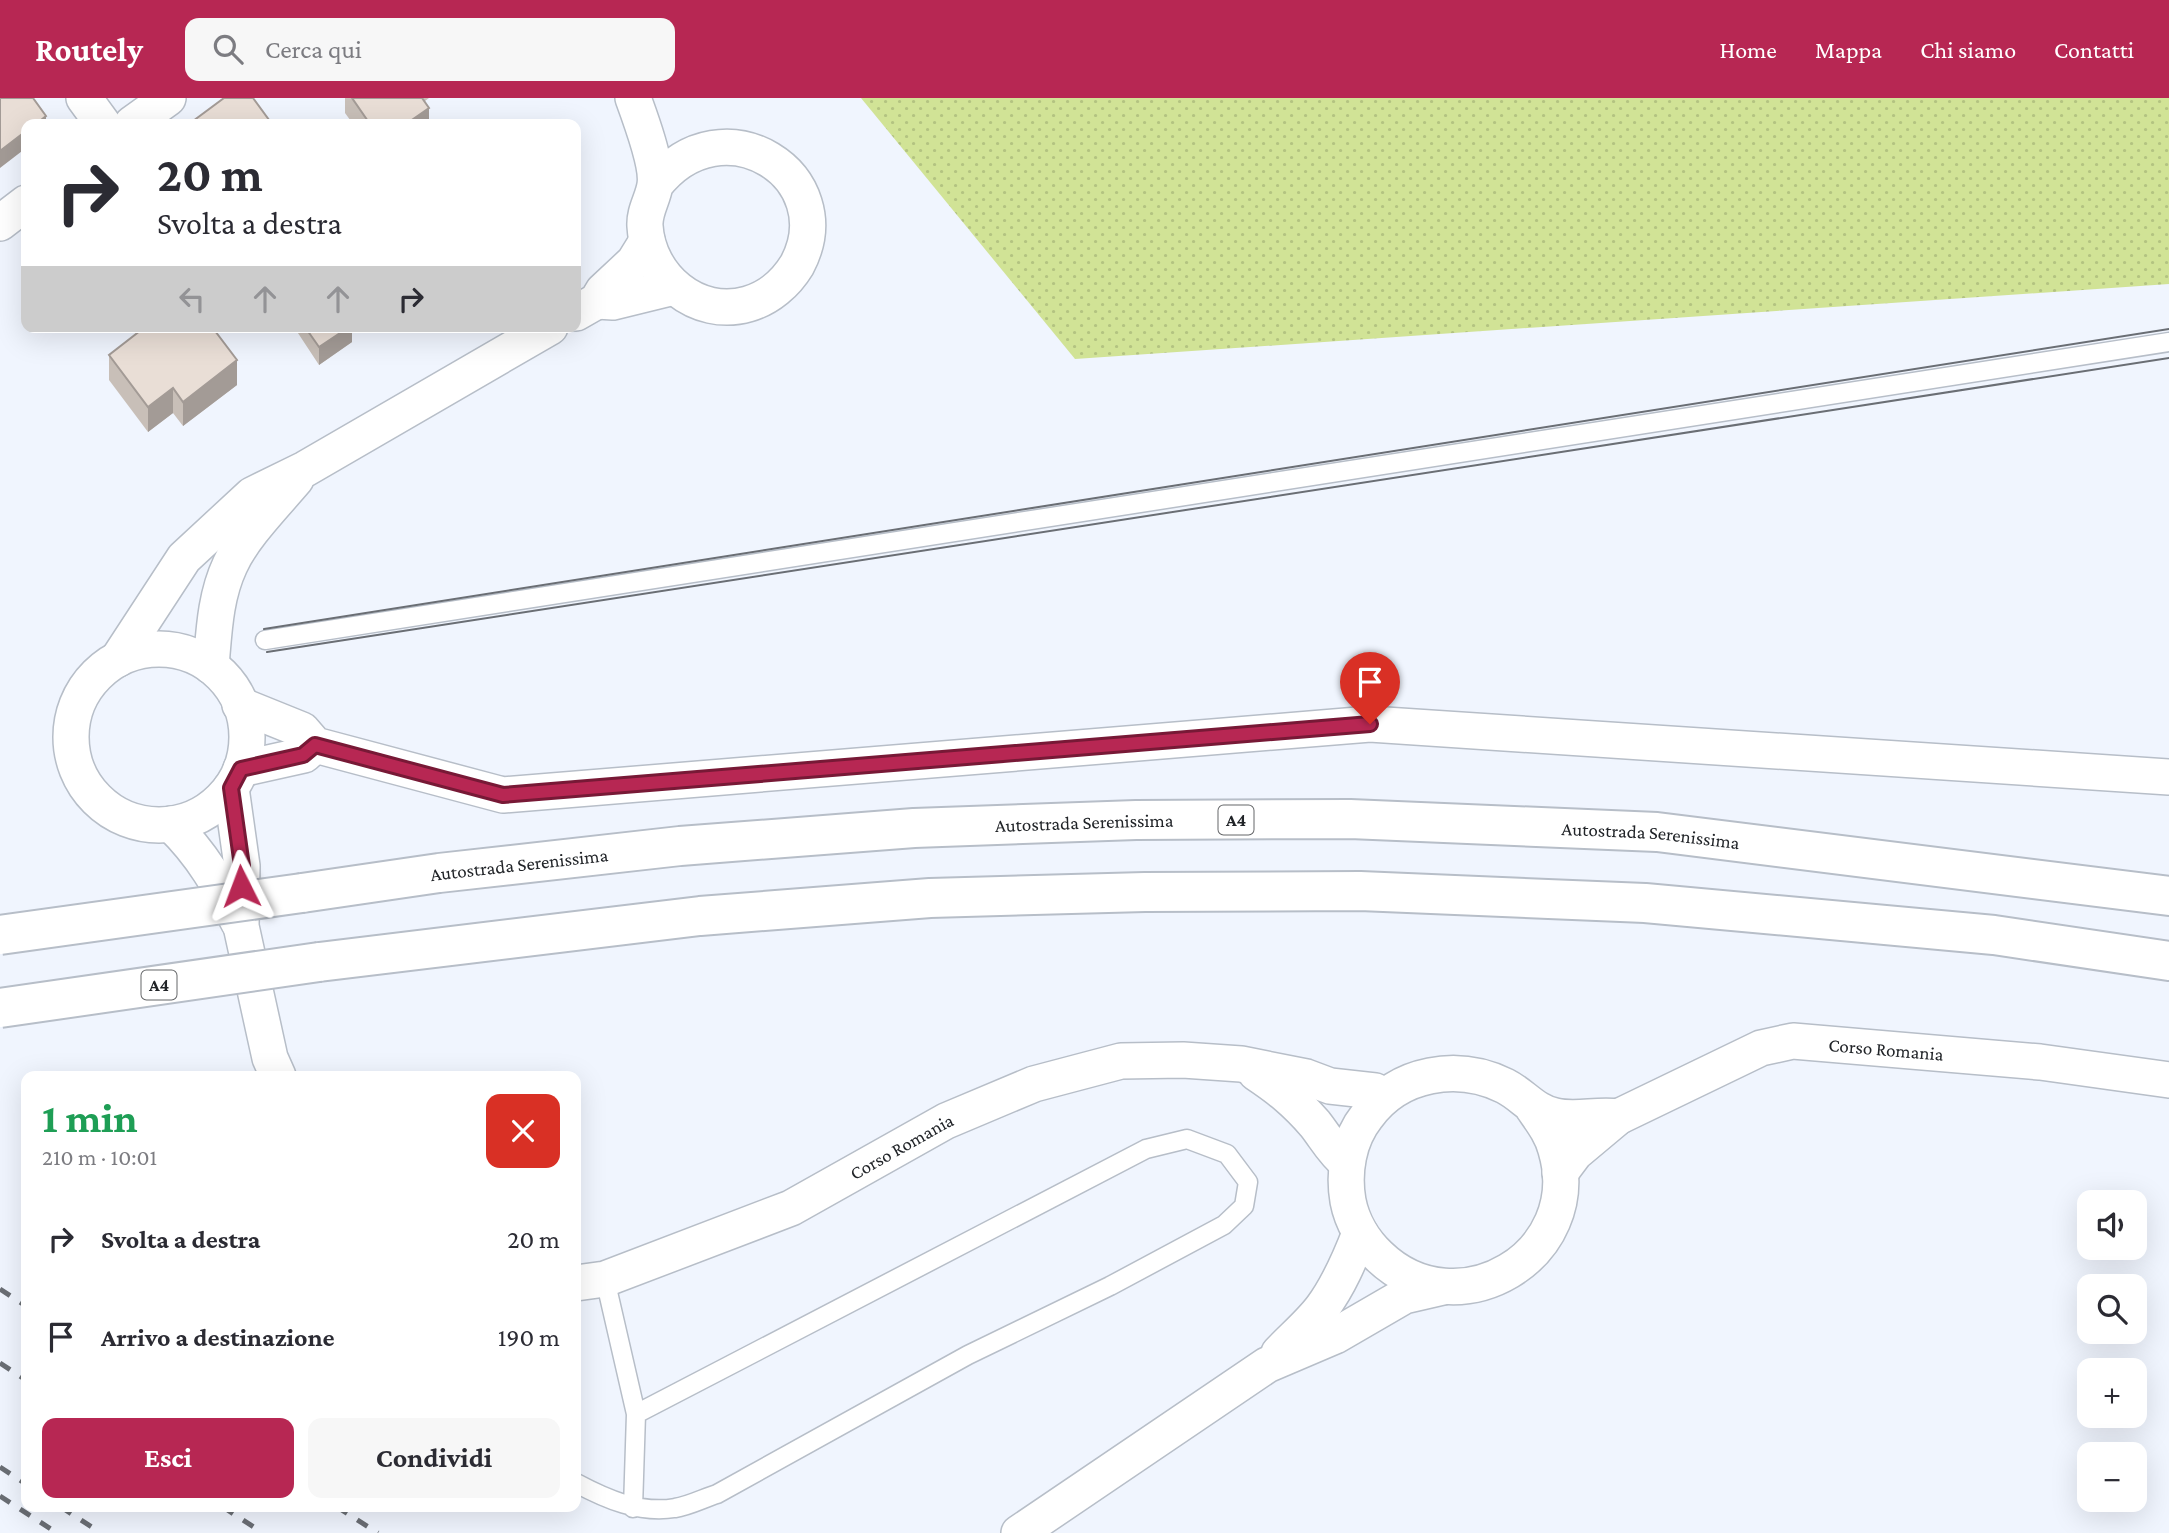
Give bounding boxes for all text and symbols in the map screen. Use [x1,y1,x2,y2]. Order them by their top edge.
search box [185,18,675,81]
icon: search [209,30,247,68]
text: Routely [35,31,143,68]
text: Cerca qui [265,35,362,64]
text: Home [1719,36,1777,63]
text: Mappa [1815,36,1882,63]
text: Chi siamo [1920,36,2016,63]
text: Contatti [2054,36,2134,63]
icon: right [42,147,133,238]
text: 20 m [157,147,263,202]
text: Svolta a destra [157,205,342,241]
icon: left [173,280,211,318]
icon: ahead [246,280,284,318]
icon: ahead [319,280,357,318]
icon: right [392,280,430,318]
pin [1340,652,1400,724]
icon: arrive [1351,663,1389,701]
road number: A4 [1218,806,1254,834]
street label: Autostrada Serenissima [995,809,1174,836]
street label: Autostrada Serenissima [1561,817,1741,853]
street label: Autostrada Serenissima [429,844,609,885]
position arrow [204,849,278,923]
road number: A4 [142,970,176,1000]
street label: Corso Romania [1828,1034,1945,1064]
text: 1 min [42,1094,138,1141]
button: close [486,1094,560,1168]
street label: Corso Romania [846,1109,956,1183]
text: 210 m · 10:01 [42,1144,157,1170]
map controls [2077,1190,2147,1512]
button: sound [2077,1190,2147,1260]
icon: right [42,1220,80,1258]
text: Svolta a destra [101,1225,260,1254]
text: 20 m [507,1225,560,1254]
button: search [2077,1274,2147,1344]
icon: arrive [42,1318,80,1356]
text: Arrivo a destinazione [101,1323,335,1352]
text: 190 m [498,1323,560,1352]
button: + [2077,1358,2147,1428]
button: Esci [42,1418,294,1498]
button: Condividi [308,1418,560,1498]
button: − [2077,1442,2147,1512]

